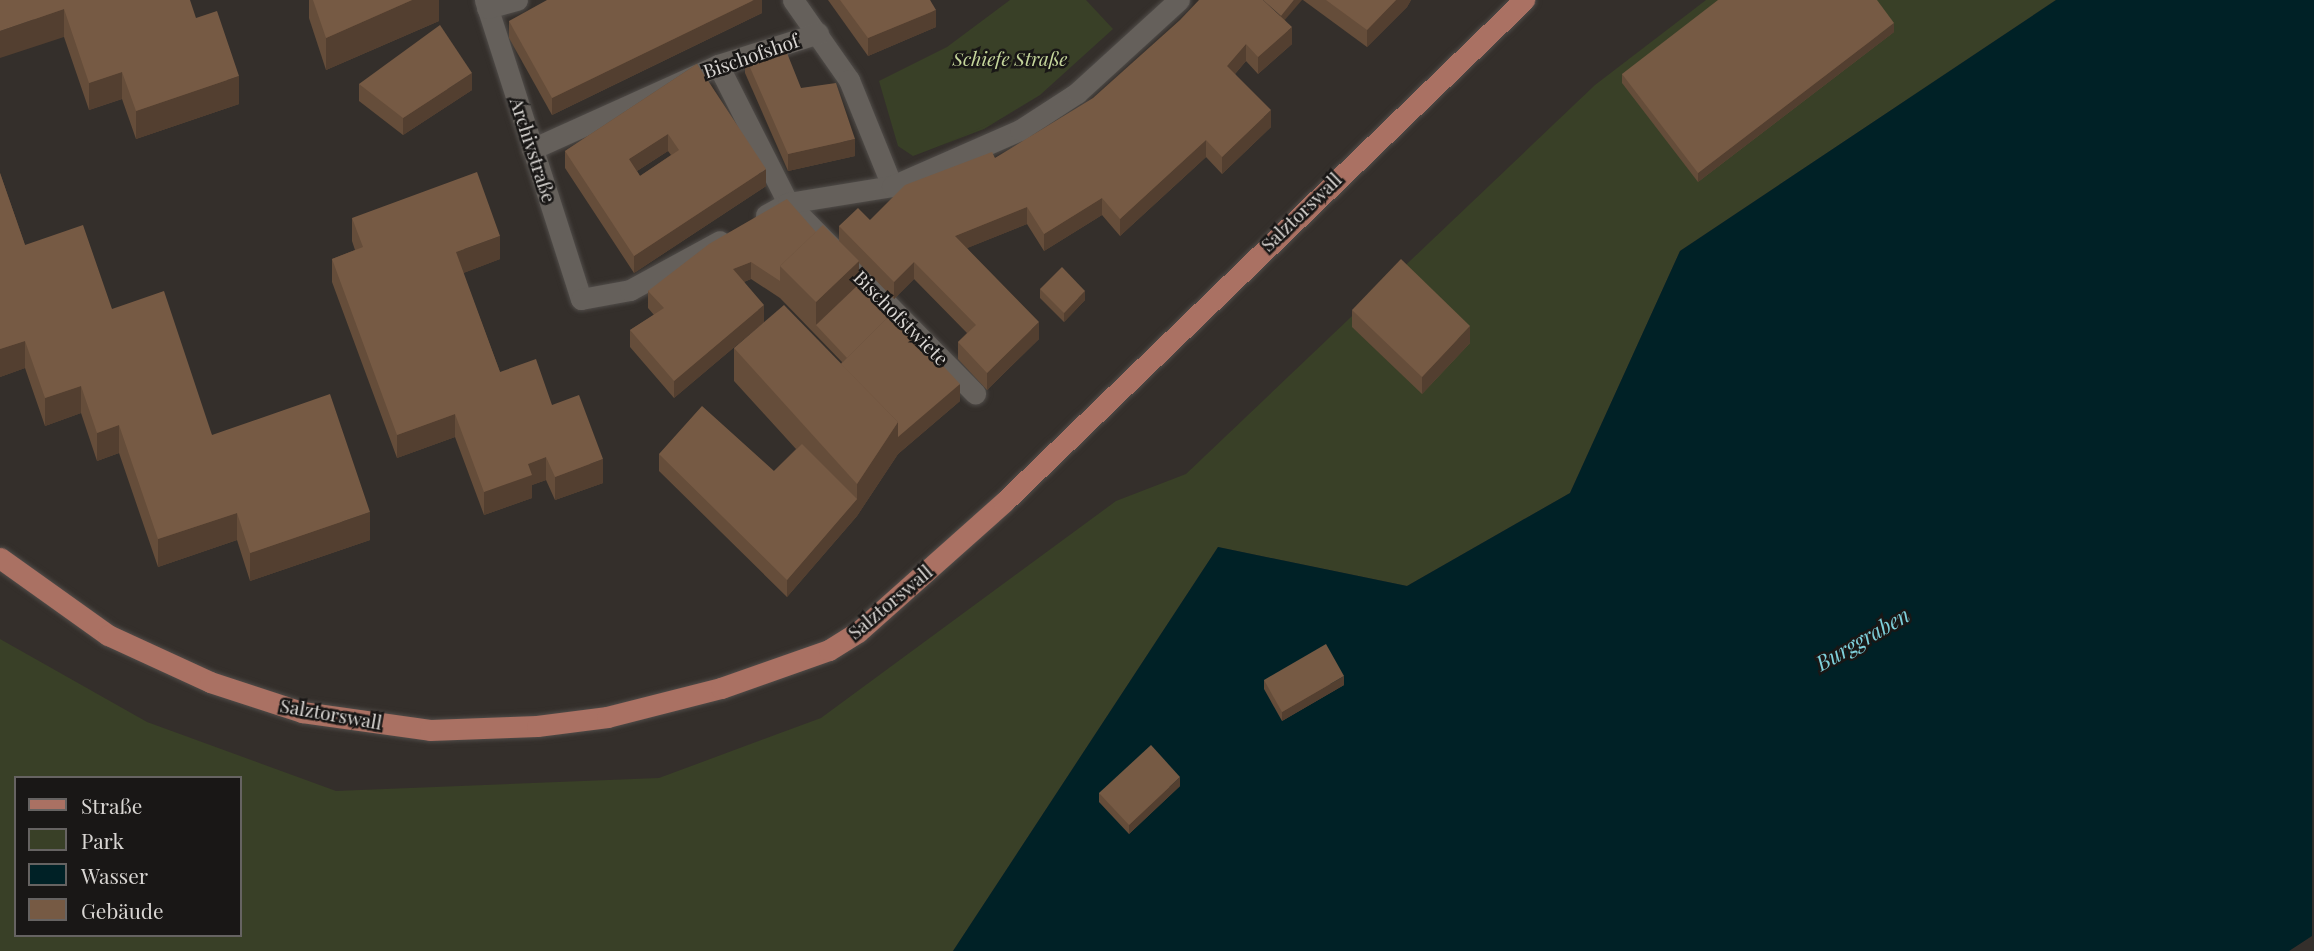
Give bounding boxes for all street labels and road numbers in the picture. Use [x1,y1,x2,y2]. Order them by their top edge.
street label: Bischofshof [700,29,802,83]
street label: Archivstraße [505,95,561,205]
street label: Salztorswall [1256,168,1346,256]
street label: Bischofstwiete [849,266,953,370]
street label: Salztorswall [843,560,937,644]
street label: Salztorswall [278,694,384,734]

